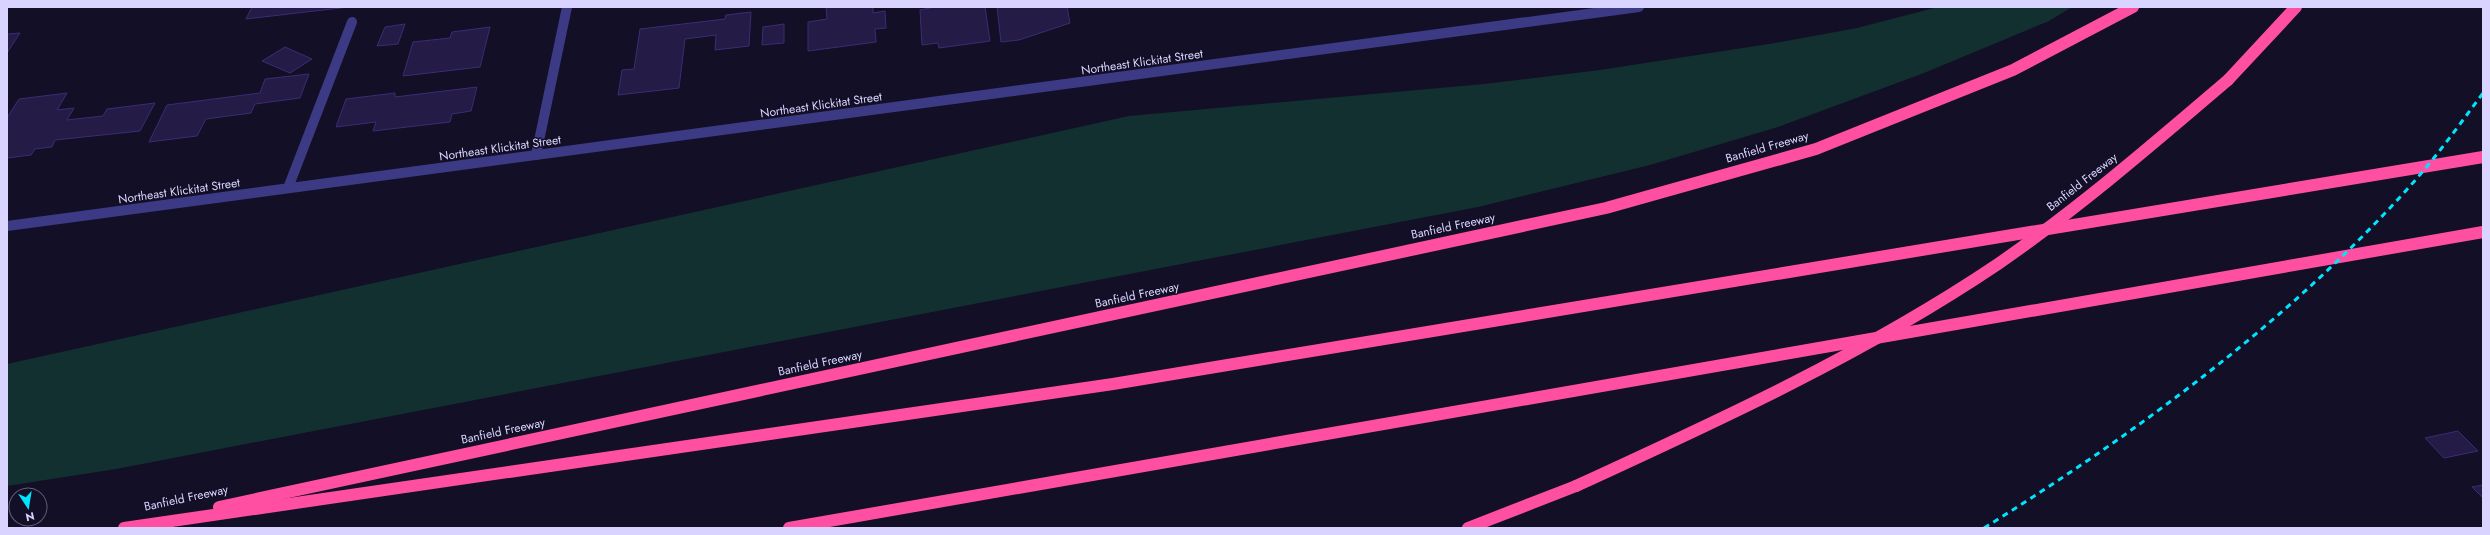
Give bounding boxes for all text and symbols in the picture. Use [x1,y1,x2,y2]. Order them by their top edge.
street label: Northeast Klickitat Street [1080,45,1204,79]
street label: Northeast Klickitat Street [759,88,883,122]
street label: Banfield Freeway [1723,126,1811,167]
street label: Northeast Klickitat Street [438,131,562,165]
street label: Banfield Freeway [2043,148,2122,215]
street label: Northeast Klickitat Street [117,174,241,208]
street label: Banfield Freeway [1409,208,1498,244]
street label: Banfield Freeway [1093,277,1182,313]
street label: Banfield Freeway [776,345,865,381]
street label: Banfield Freeway [459,413,548,449]
street label: Banfield Freeway [142,480,231,516]
north arrow [8,487,48,527]
text: N [24,508,36,526]

